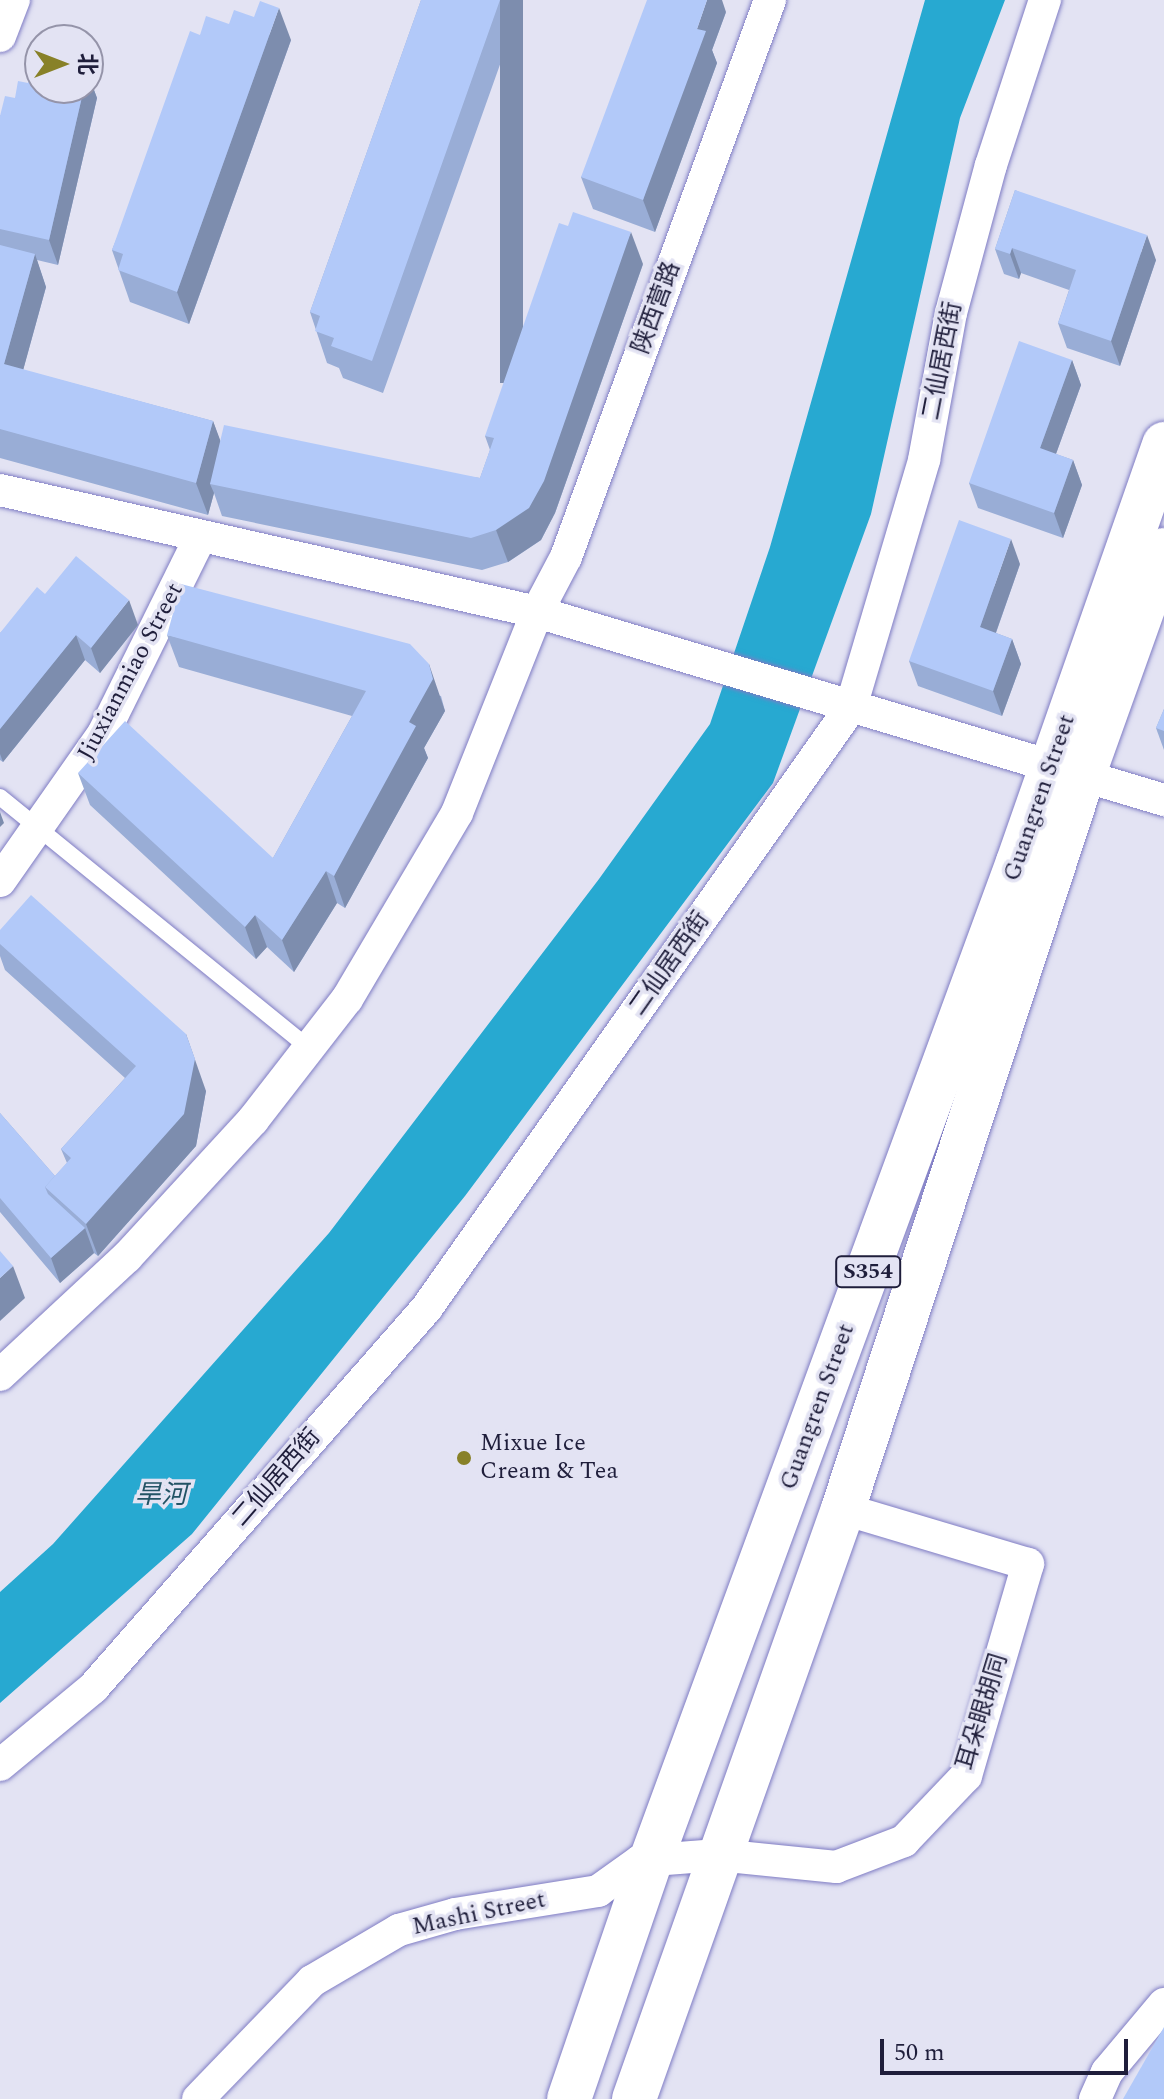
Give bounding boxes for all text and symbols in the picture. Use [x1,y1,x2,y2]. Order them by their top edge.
north arrow [24,24,104,104]
text: 北 [70,53,103,75]
street label: 陕西营路 [627,258,687,358]
street label: 二仙居西街 [917,299,969,423]
street label: Jiuxianmiao Street [72,578,190,766]
street label: Guangren Street [998,711,1082,885]
street label: 二仙居西街 [624,907,716,1021]
road number: S354 [834,1254,902,1290]
street label: Guangren Street [775,1320,861,1494]
street label: 二仙居西街 [227,1423,327,1533]
place label: Mixue Ice Cream & Tea [480,1430,618,1486]
marker: Mixue Ice Cream & Tea [455,1449,473,1467]
water label: 旱河 [135,1480,187,1512]
street label: 耳朵眼胡同 [952,1650,1014,1774]
street label: Mashi Street [410,1886,548,1942]
scale bar [884,2023,1132,2073]
text: 50 m [894,2035,945,2071]

